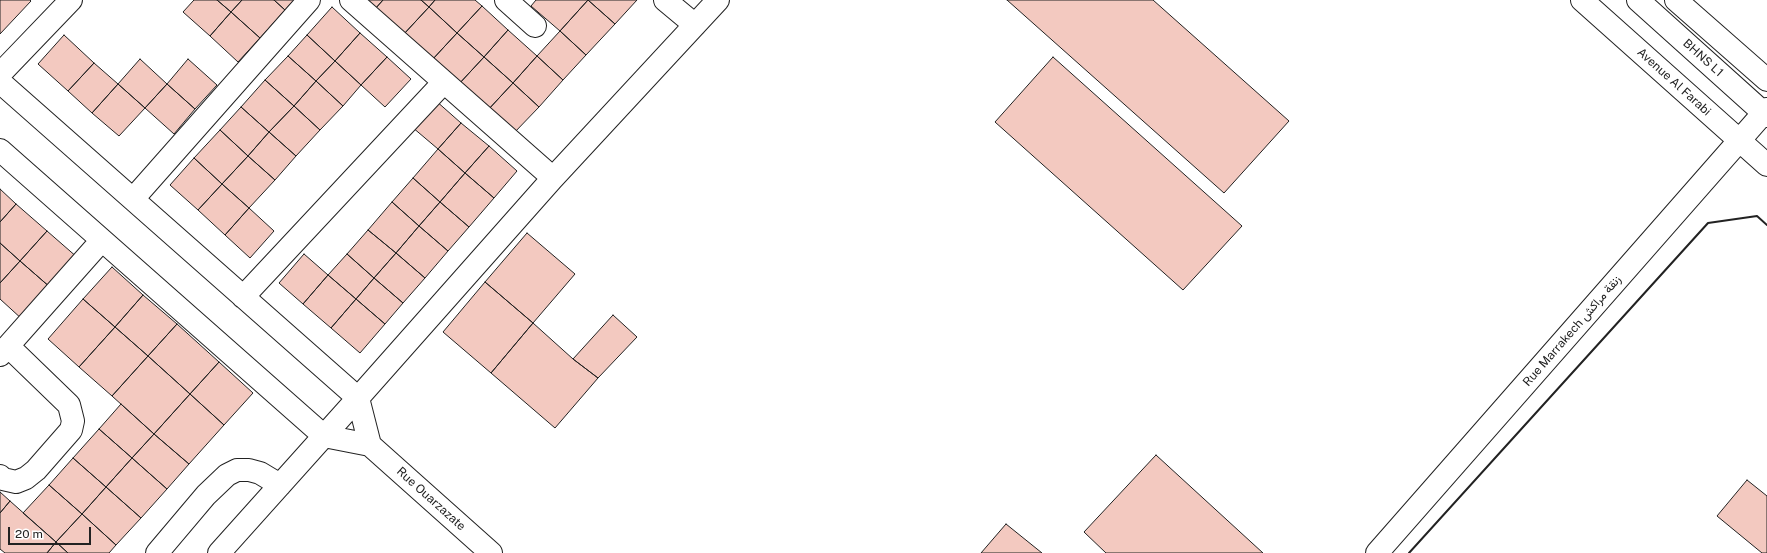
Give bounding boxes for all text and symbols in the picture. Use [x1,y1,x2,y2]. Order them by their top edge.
street label: BHNS L1 [1680,36,1726,80]
street label: Avenue Al Farabi [1634,45,1714,119]
street label: Rue Marrakech زنقة مراكش [1520,273,1624,389]
street label: Rue Ouarzazate [394,464,468,534]
scale bar [10,519,93,545]
text: 20 m [15,527,43,541]

